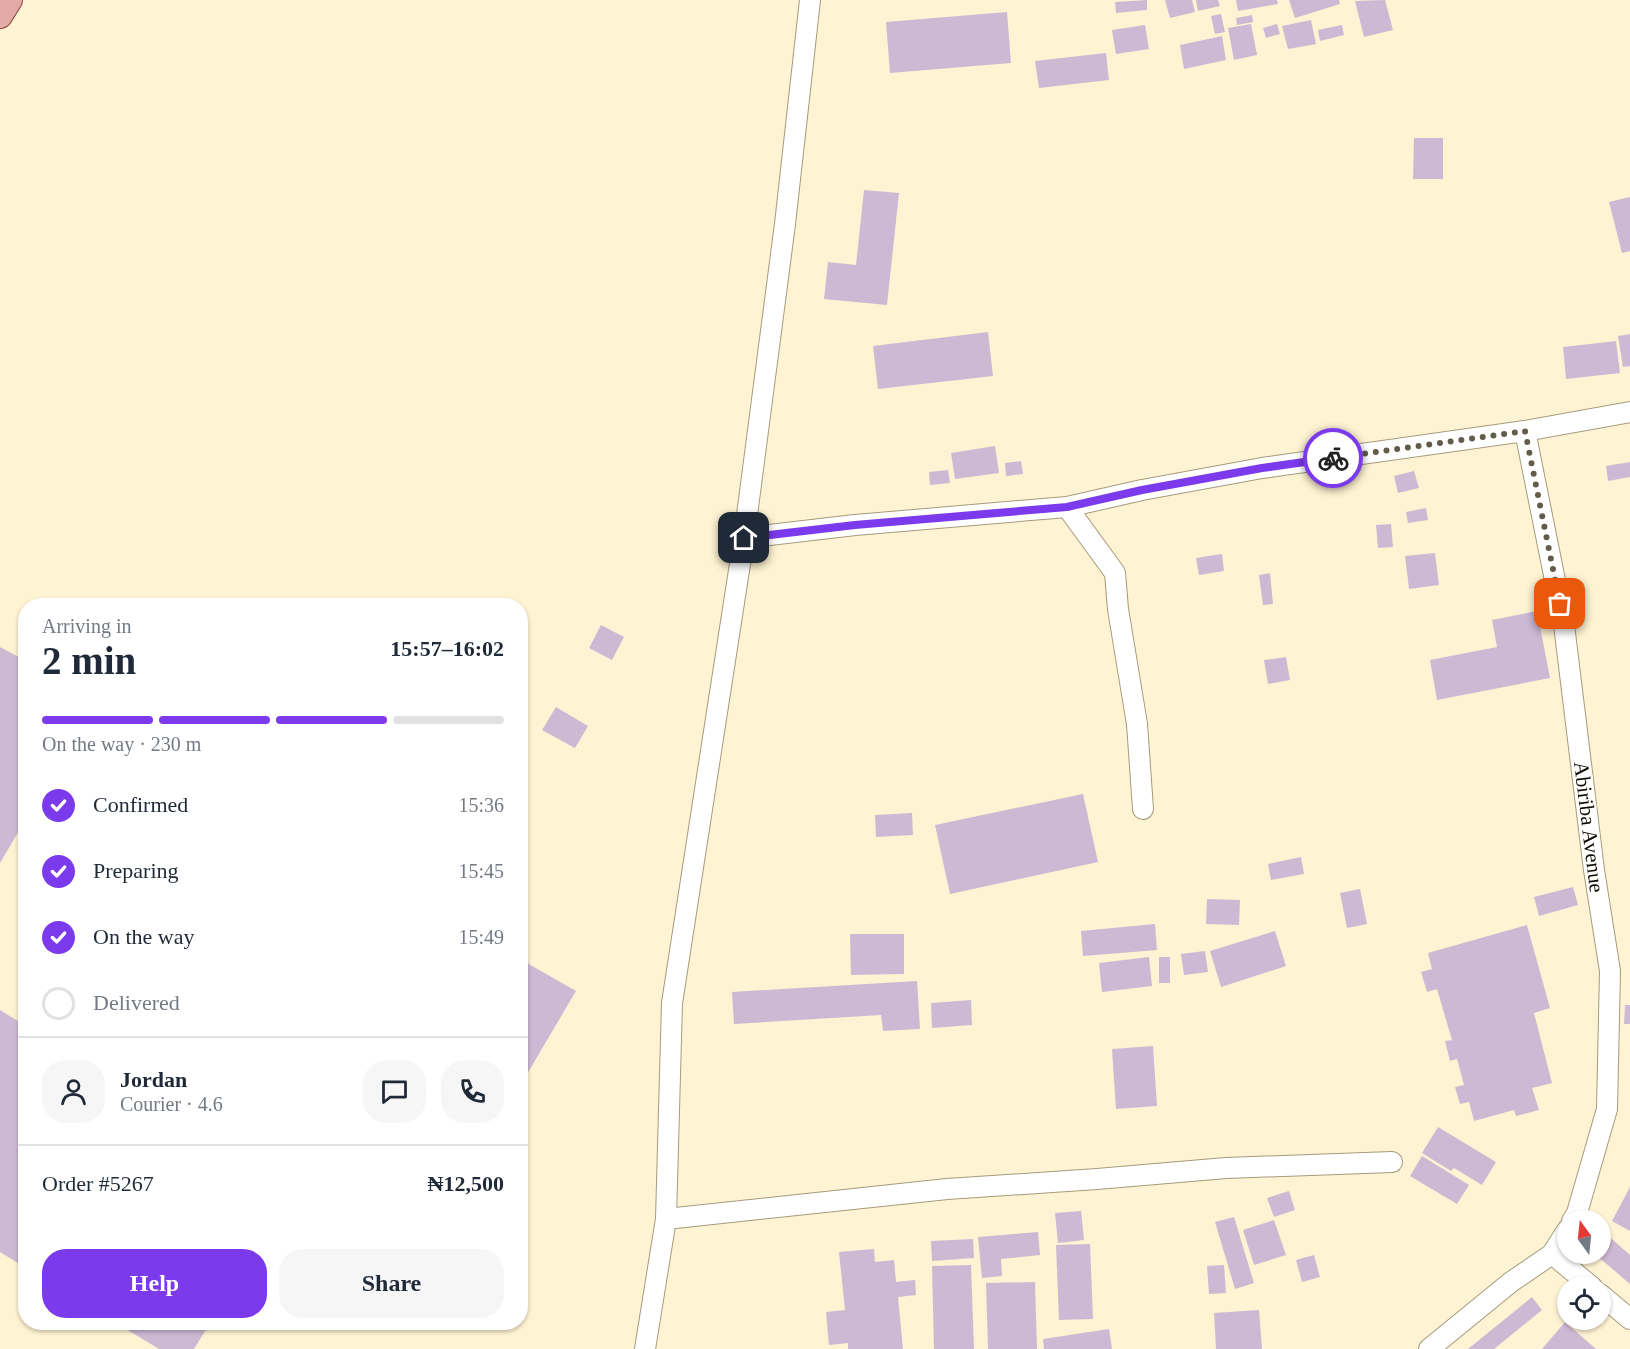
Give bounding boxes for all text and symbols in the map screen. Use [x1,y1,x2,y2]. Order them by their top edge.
courier [1303,428,1363,488]
icon: bike [1317,442,1350,475]
pin [718,512,769,563]
icon: home [727,521,760,554]
pin [1534,578,1585,629]
icon: bag [1543,587,1576,620]
text: Arriving in [42,615,131,637]
text: 15:57–16:02 [390,636,504,661]
text: 2 min [42,639,136,682]
text: On the way · 230 m [42,733,201,755]
street label: Abiriba Avenue [1569,760,1609,894]
icon: check [42,789,75,822]
text: Confirmed [93,792,188,817]
text: 15:36 [458,794,504,816]
icon: check [42,855,75,888]
text: Preparing [93,858,179,883]
text: 15:45 [458,860,504,882]
icon: check [42,921,75,954]
text: On the way [93,924,194,949]
text: 15:49 [458,926,504,948]
text: Delivered [93,990,180,1015]
button: person [42,1060,105,1123]
button: chat [363,1060,426,1123]
button: phone [441,1060,504,1123]
text: Jordan [120,1067,187,1092]
text: Courier · 4.6 [120,1093,223,1115]
text: Order #5267 [42,1171,154,1196]
text: ₦12,500 [428,1171,504,1196]
north arrow [1557,1210,1611,1264]
map controls [1557,1210,1611,1330]
button: Help [42,1249,267,1318]
button: Share [279,1249,504,1318]
button: locate [1557,1276,1611,1330]

